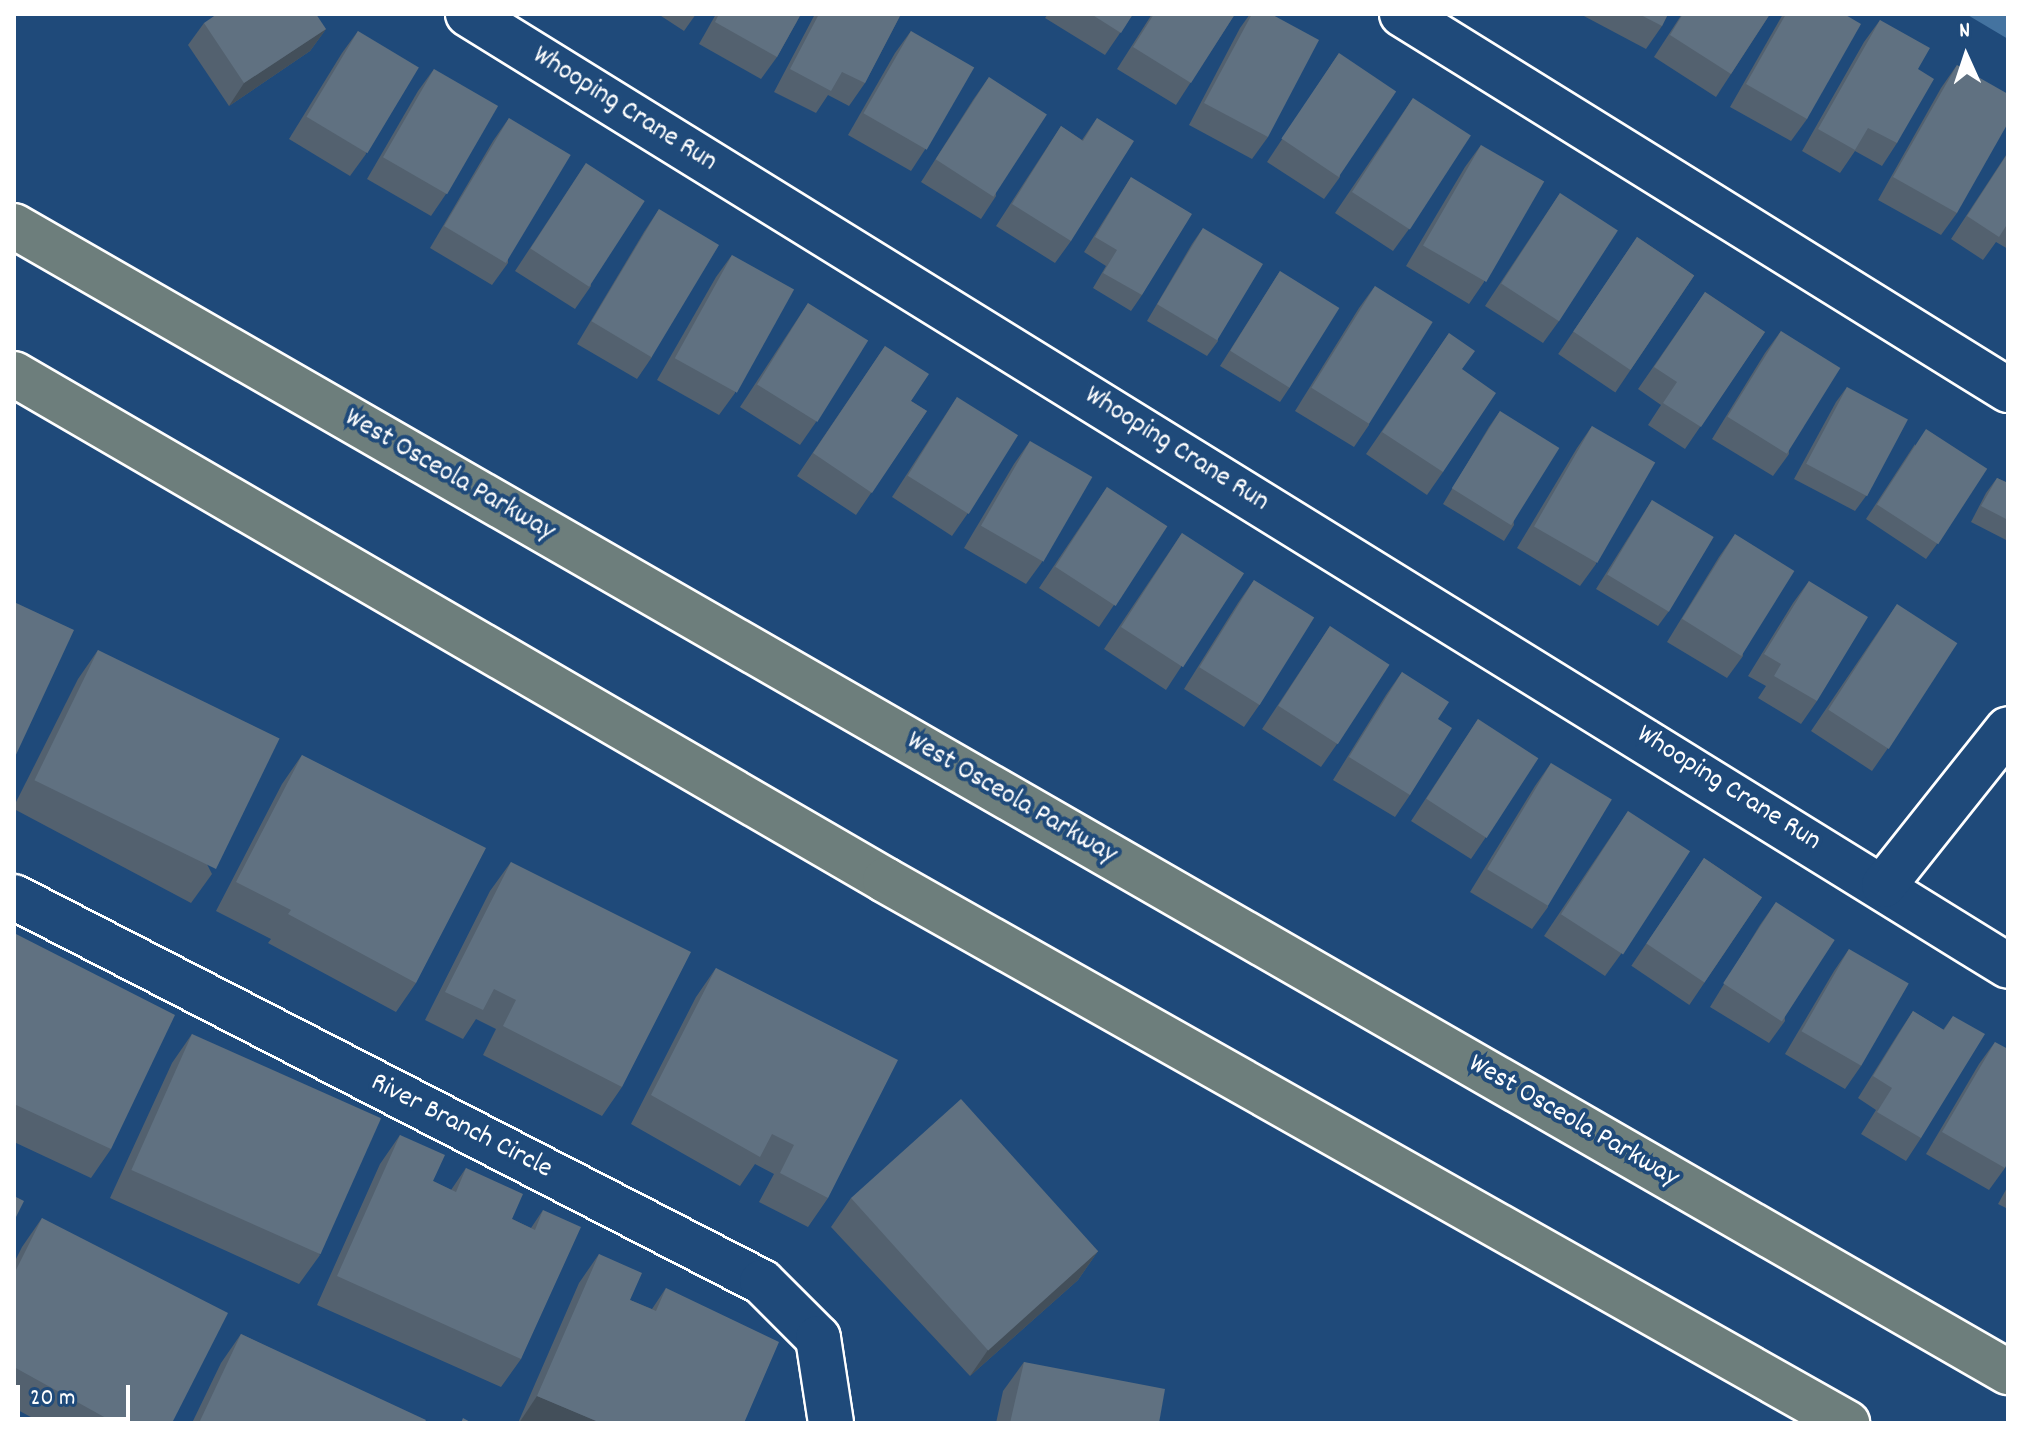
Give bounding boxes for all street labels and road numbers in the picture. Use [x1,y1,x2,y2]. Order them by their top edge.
street label: Whooping Crane Run [526,40,722,180]
street label: Whooping Crane Run [1078,380,1274,520]
street label: West Osceola Parkway [338,402,560,550]
street label: Whooping Crane Run [1630,719,1826,859]
street label: West Osceola Parkway [900,725,1122,873]
street label: West Osceola Parkway [1462,1048,1684,1196]
street label: River Branch Circle [365,1067,557,1187]

